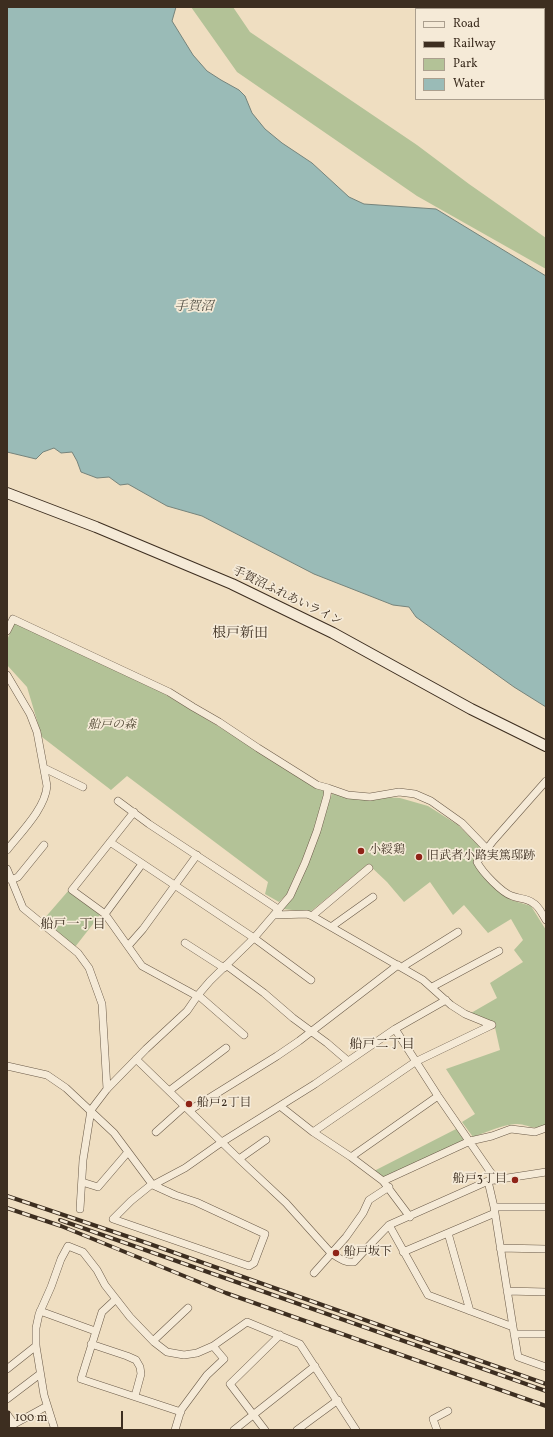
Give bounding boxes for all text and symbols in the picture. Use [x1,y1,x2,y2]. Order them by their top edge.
legend [415,8,545,100]
text: Road [453,16,480,32]
text: Railway [453,36,496,52]
text: Park [453,56,478,72]
text: Water [453,76,485,92]
water label: 手賀沼 [175,300,213,316]
street label: 手賀沼ふれあいライン [230,564,344,630]
district label: 根戸新田 [212,626,268,642]
park label: 船戸の森 [88,719,136,733]
place label: 小綬鶏 [369,844,405,858]
marker: 小綬鶏 [356,846,366,856]
place label: 旧武者小路実篤邸跡 [427,850,535,864]
marker: 旧武者小路実篤邸跡 [414,852,424,862]
district label: 船戸一丁目 [41,918,105,934]
district label: 船戸二丁目 [350,1038,414,1054]
place label: 船戸2丁目 [197,1097,251,1111]
marker: 船戸2丁目 [184,1099,194,1109]
place label: 船戸3丁目 [453,1173,507,1187]
marker: 船戸3丁目 [510,1175,520,1185]
place label: 船戸坂下 [344,1246,392,1260]
marker: 船戸坂下 [331,1248,341,1258]
scale bar [10,1403,125,1429]
text: 100 m [15,1410,47,1426]

